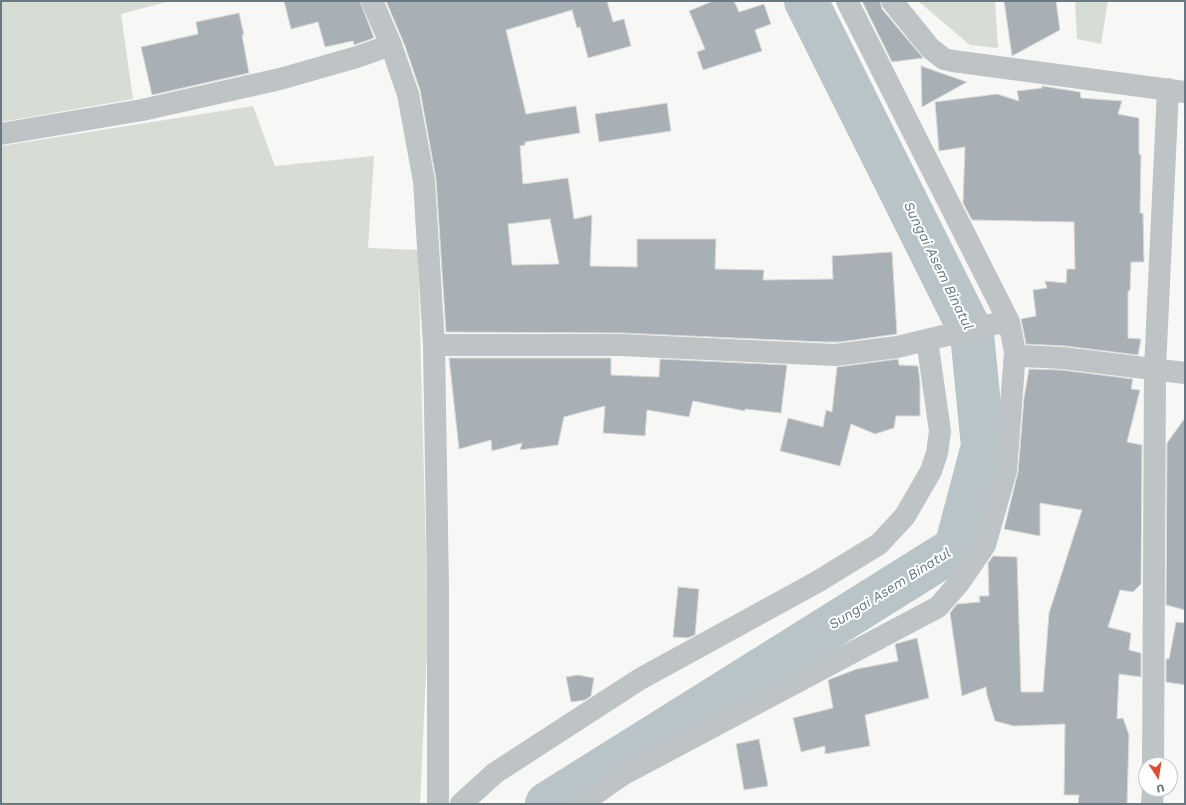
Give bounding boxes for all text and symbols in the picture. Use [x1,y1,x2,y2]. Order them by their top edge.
water label: Sungai Asem Binatul [900,199,976,333]
water label: Sungai Asem Binatul [826,545,954,633]
north arrow [1138,757,1178,797]
text: U [1155,781,1166,795]

